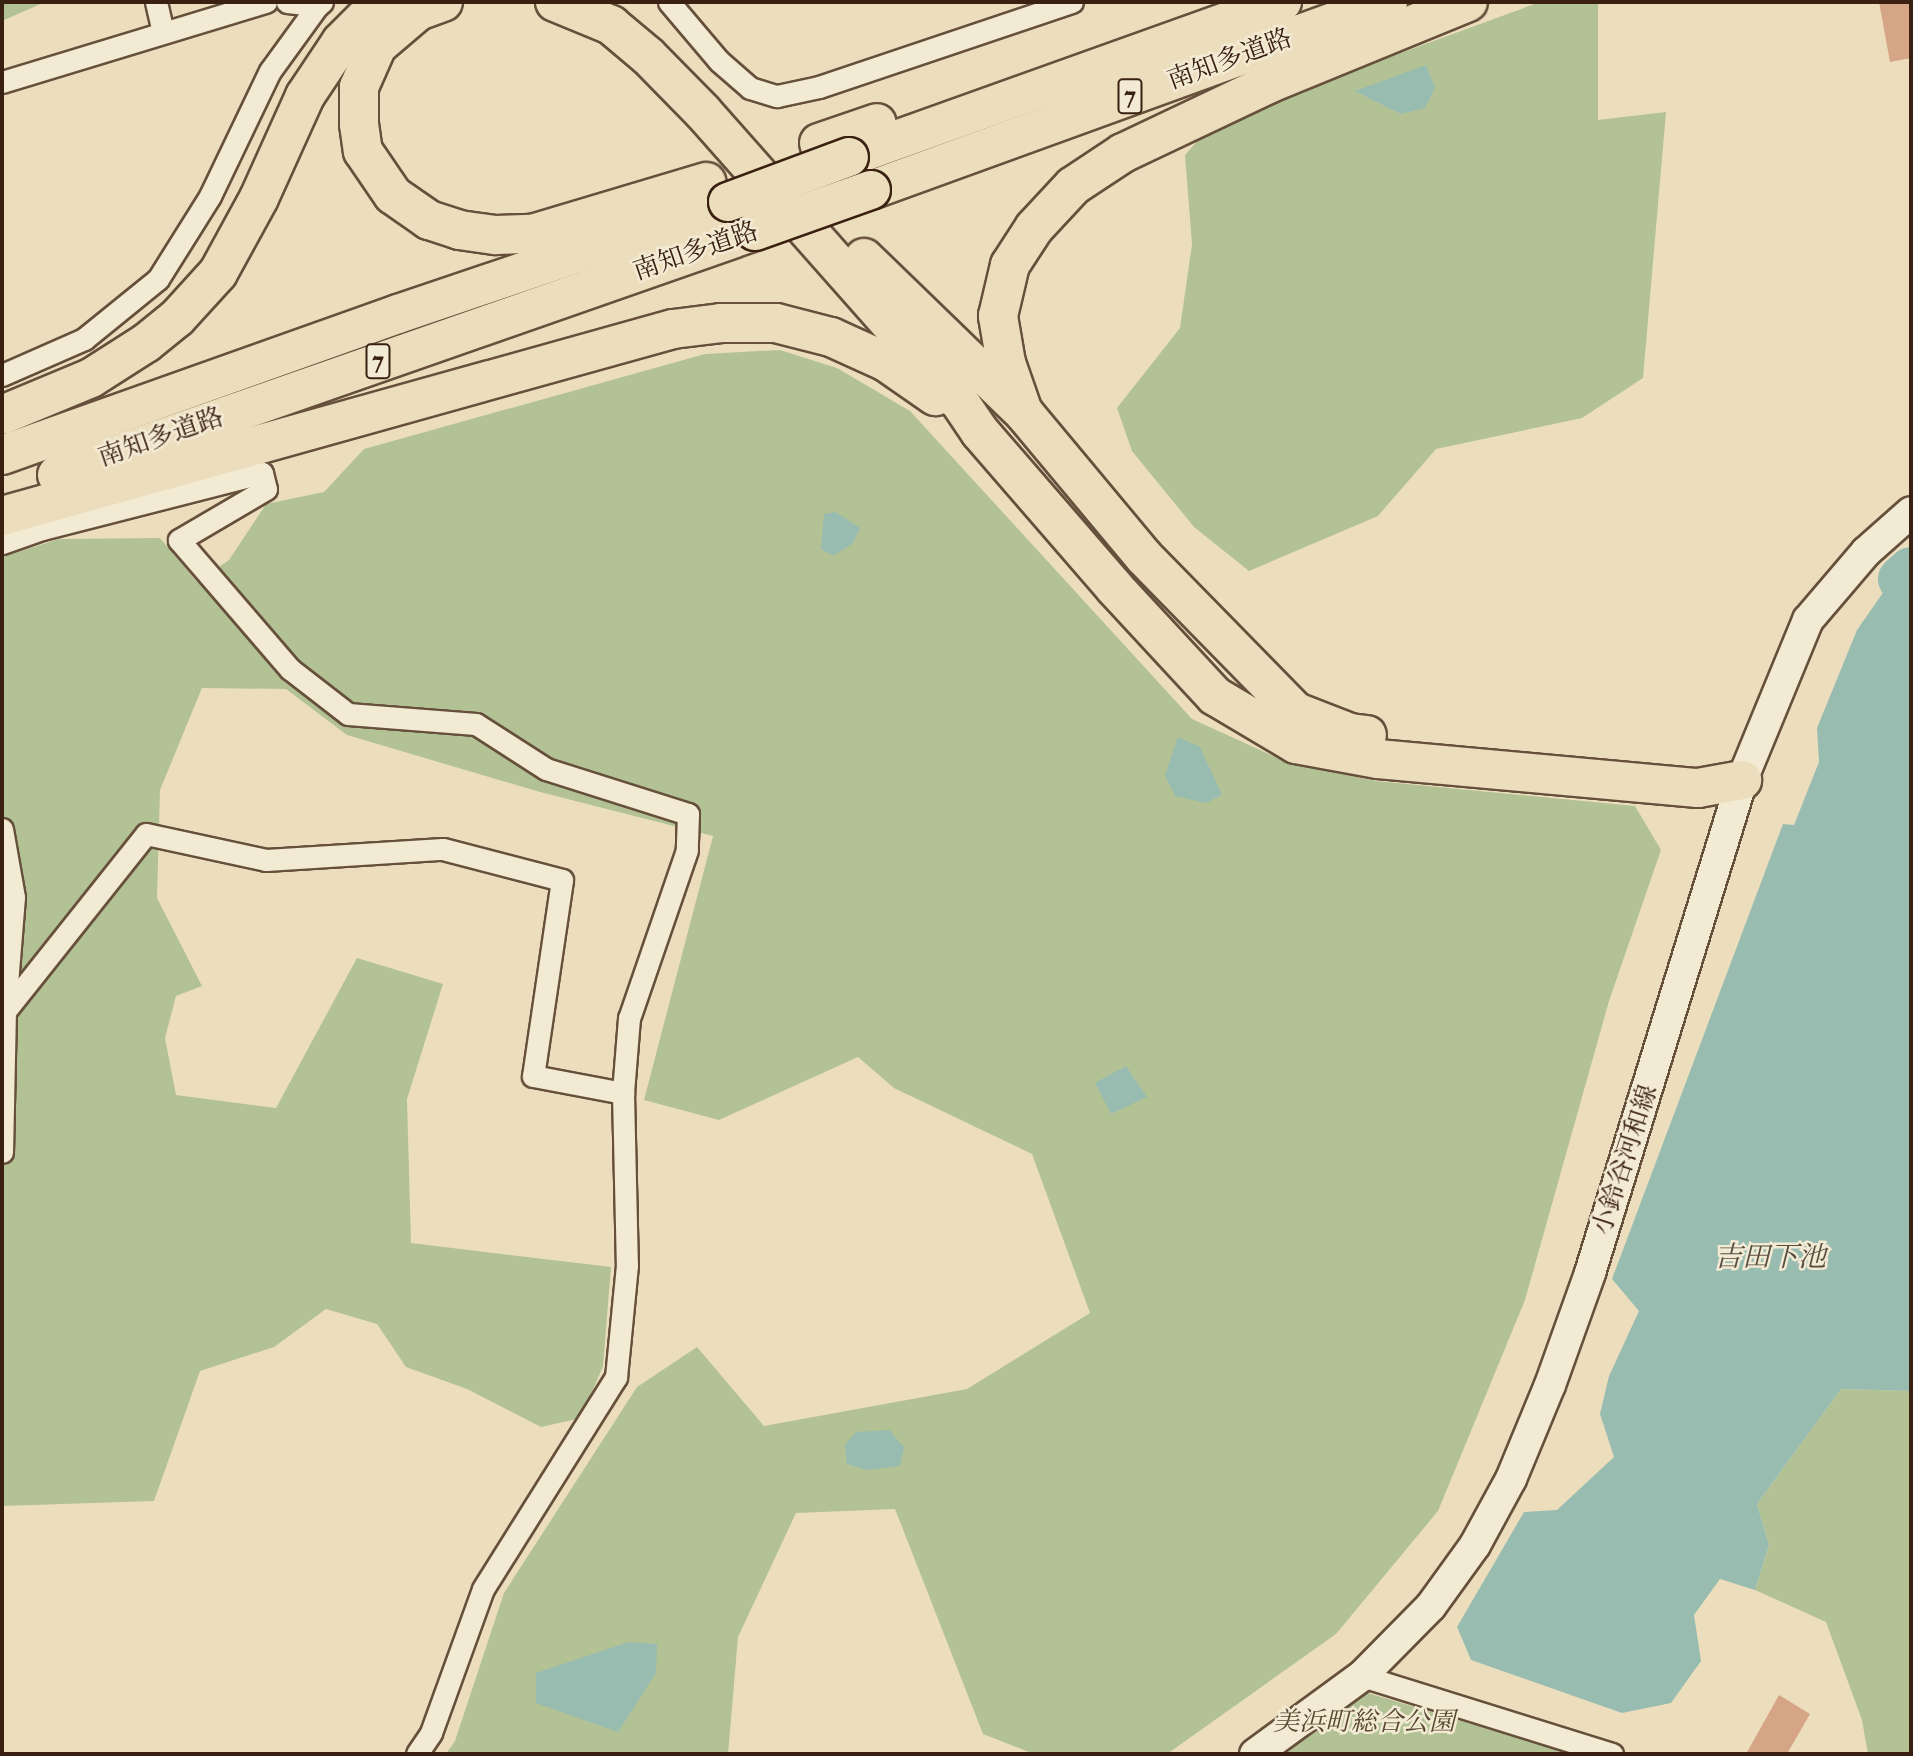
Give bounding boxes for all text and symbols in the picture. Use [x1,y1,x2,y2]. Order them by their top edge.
street label: 南知多道路 [1164,23,1296,97]
road number: 7 [1116,76,1144,116]
street label: 南知多道路 [629,216,763,288]
road number: 7 [364,340,392,382]
street label: 南知多道路 [94,402,228,474]
street label: 小鈴谷河和線 [1587,1081,1665,1239]
water label: 吉田下池 [1714,1241,1826,1275]
park label: 美浜町総合公園 [1273,1707,1455,1739]

